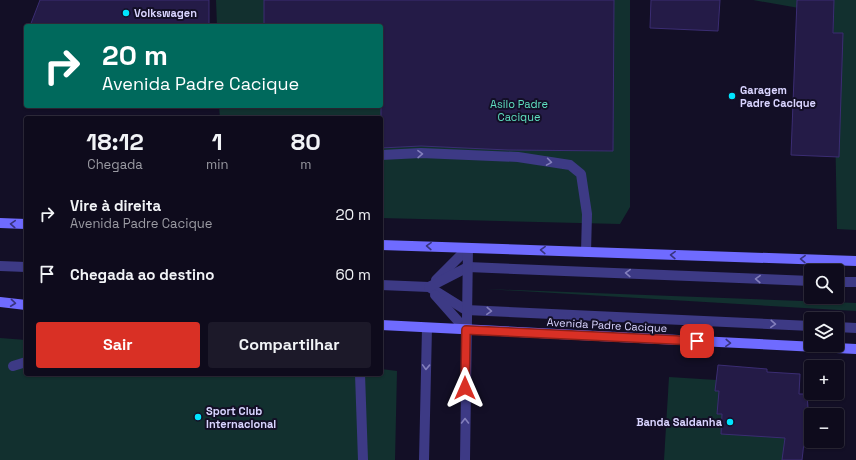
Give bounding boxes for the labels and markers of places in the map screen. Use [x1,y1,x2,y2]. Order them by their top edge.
place label: Volkswagen [134,6,197,20]
marker: Volkswagen [121,8,131,18]
place label: Garagem Padre Cacique [740,83,816,110]
marker: Garagem Padre Cacique [727,91,737,101]
pin [680,324,714,358]
place label: Sport Club Internacional [206,404,276,431]
marker: Sport Club Internacional [193,412,203,422]
place label: Banda Saldanha [636,415,723,429]
marker: Banda Saldanha [725,417,735,427]

